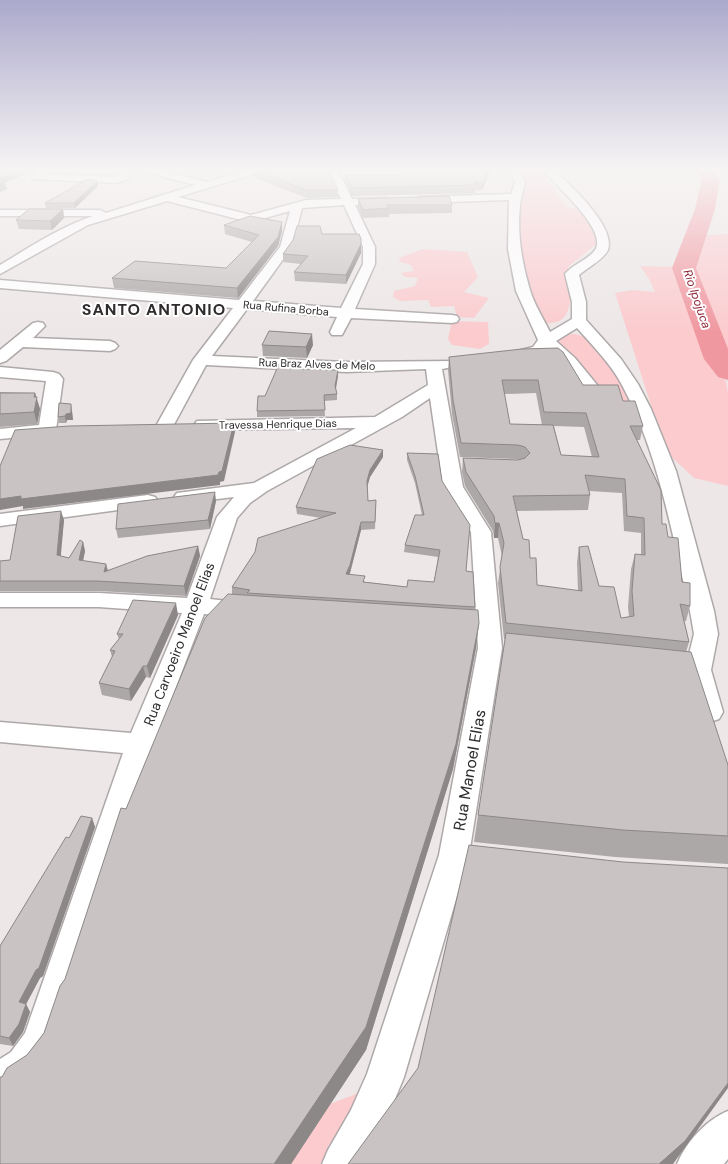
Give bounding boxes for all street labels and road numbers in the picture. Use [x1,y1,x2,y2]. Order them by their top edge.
street label: Rua Rufina Borba [242,297,330,319]
street label: Rua Braz Alves de Melo [258,355,376,373]
street label: Travessa Henrique Dias [219,416,337,432]
street label: Rua Carvoeiro Manoel Elias [139,560,219,728]
street label: Rua Manoel Elias [449,708,490,832]

